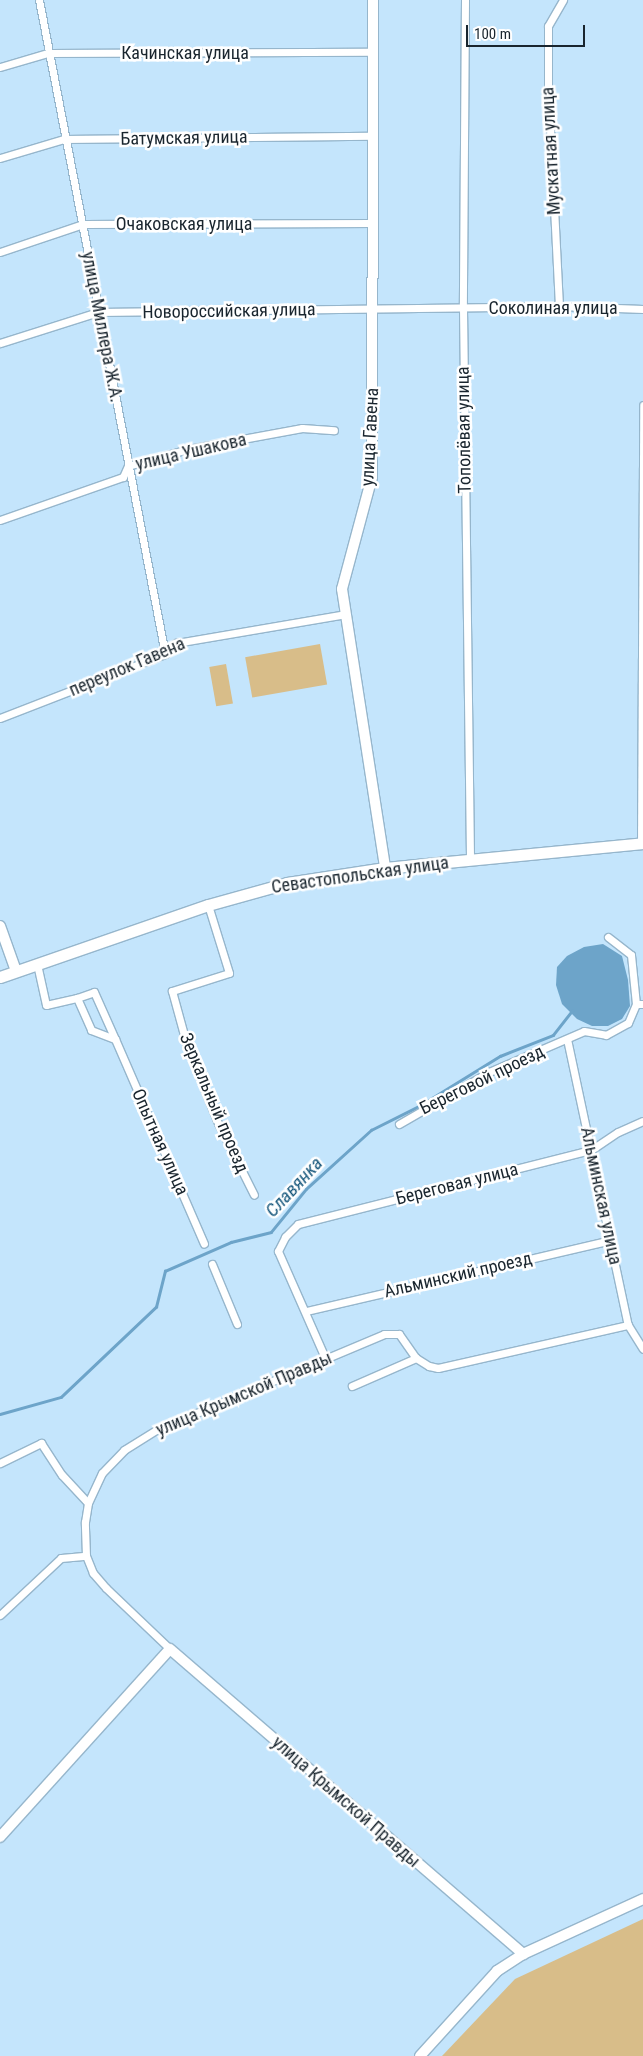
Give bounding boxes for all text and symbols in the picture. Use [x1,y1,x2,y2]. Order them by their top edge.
scale bar [468,15,587,47]
text: 100 m [474,25,511,43]
street label: Качинская улица [121,42,249,64]
street label: Мускатная улица [537,86,565,216]
street label: Батумская улица [120,126,248,150]
street label: Очаковская улица [116,213,252,235]
street label: улица Миллера Ж.А. [77,250,127,404]
street label: Соколиная улица [488,297,618,319]
street label: Новороссийская улица [142,299,316,323]
street label: Тополёвая улица [452,366,476,494]
street label: улица Гавена [357,387,383,487]
street label: улица Ушакова [133,429,249,475]
street label: переулок Гавена [66,633,188,701]
street label: Севастопольская улица [270,852,450,898]
street label: Зеркальный проезд [175,1030,253,1176]
street label: Береговой проезд [416,1041,548,1119]
street label: Опытная улица [127,1086,193,1198]
street label: Альминская улица [576,1125,626,1267]
water label: Славянка [260,1152,328,1222]
street label: Береговая улица [394,1158,520,1210]
street label: Альминский проезд [382,1248,534,1302]
street label: улица Крымской Правды [153,1347,335,1441]
street label: улица Крымской Правды [268,1732,424,1872]

